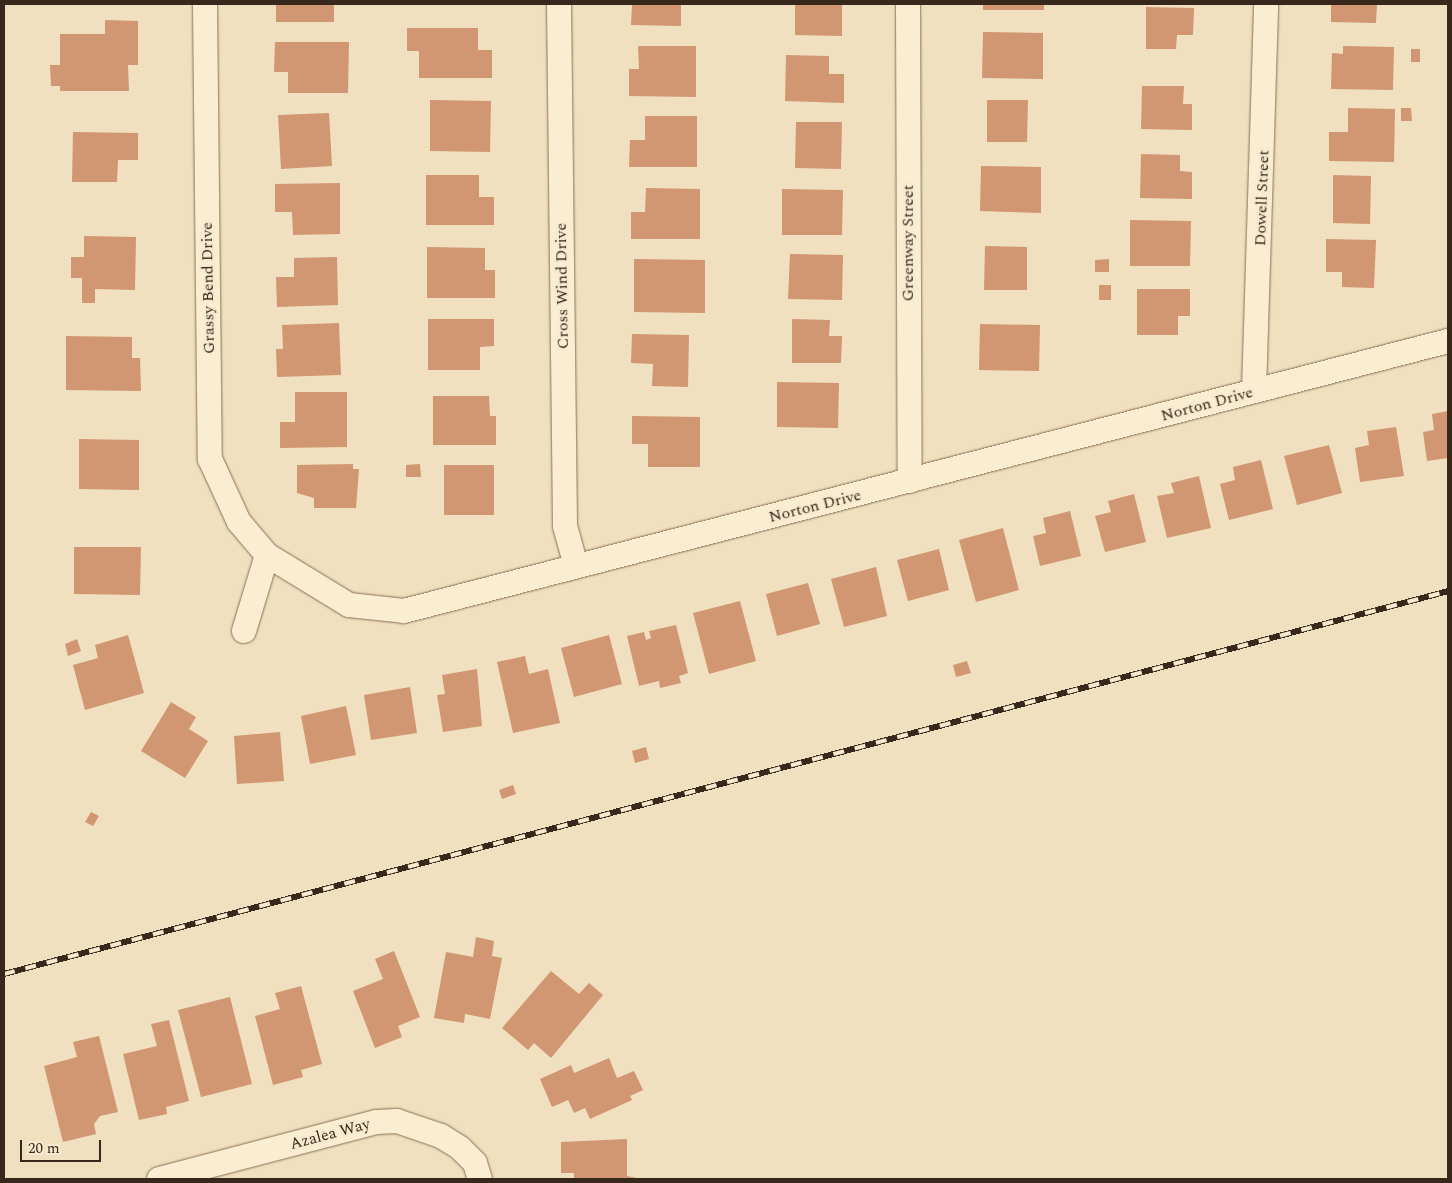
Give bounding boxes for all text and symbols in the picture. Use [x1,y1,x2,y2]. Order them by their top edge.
street label: Dowell Street [1251,150,1273,246]
street label: Greenway Street [898,185,918,301]
street label: Grassy Bend Drive [197,222,219,354]
street label: Cross Wind Drive [551,223,573,349]
street label: Norton Drive [1159,382,1255,426]
street label: Norton Drive [767,485,863,527]
street label: Azalea Way [288,1114,372,1154]
scale bar [22,1130,104,1162]
text: 20 m [28,1137,60,1160]

